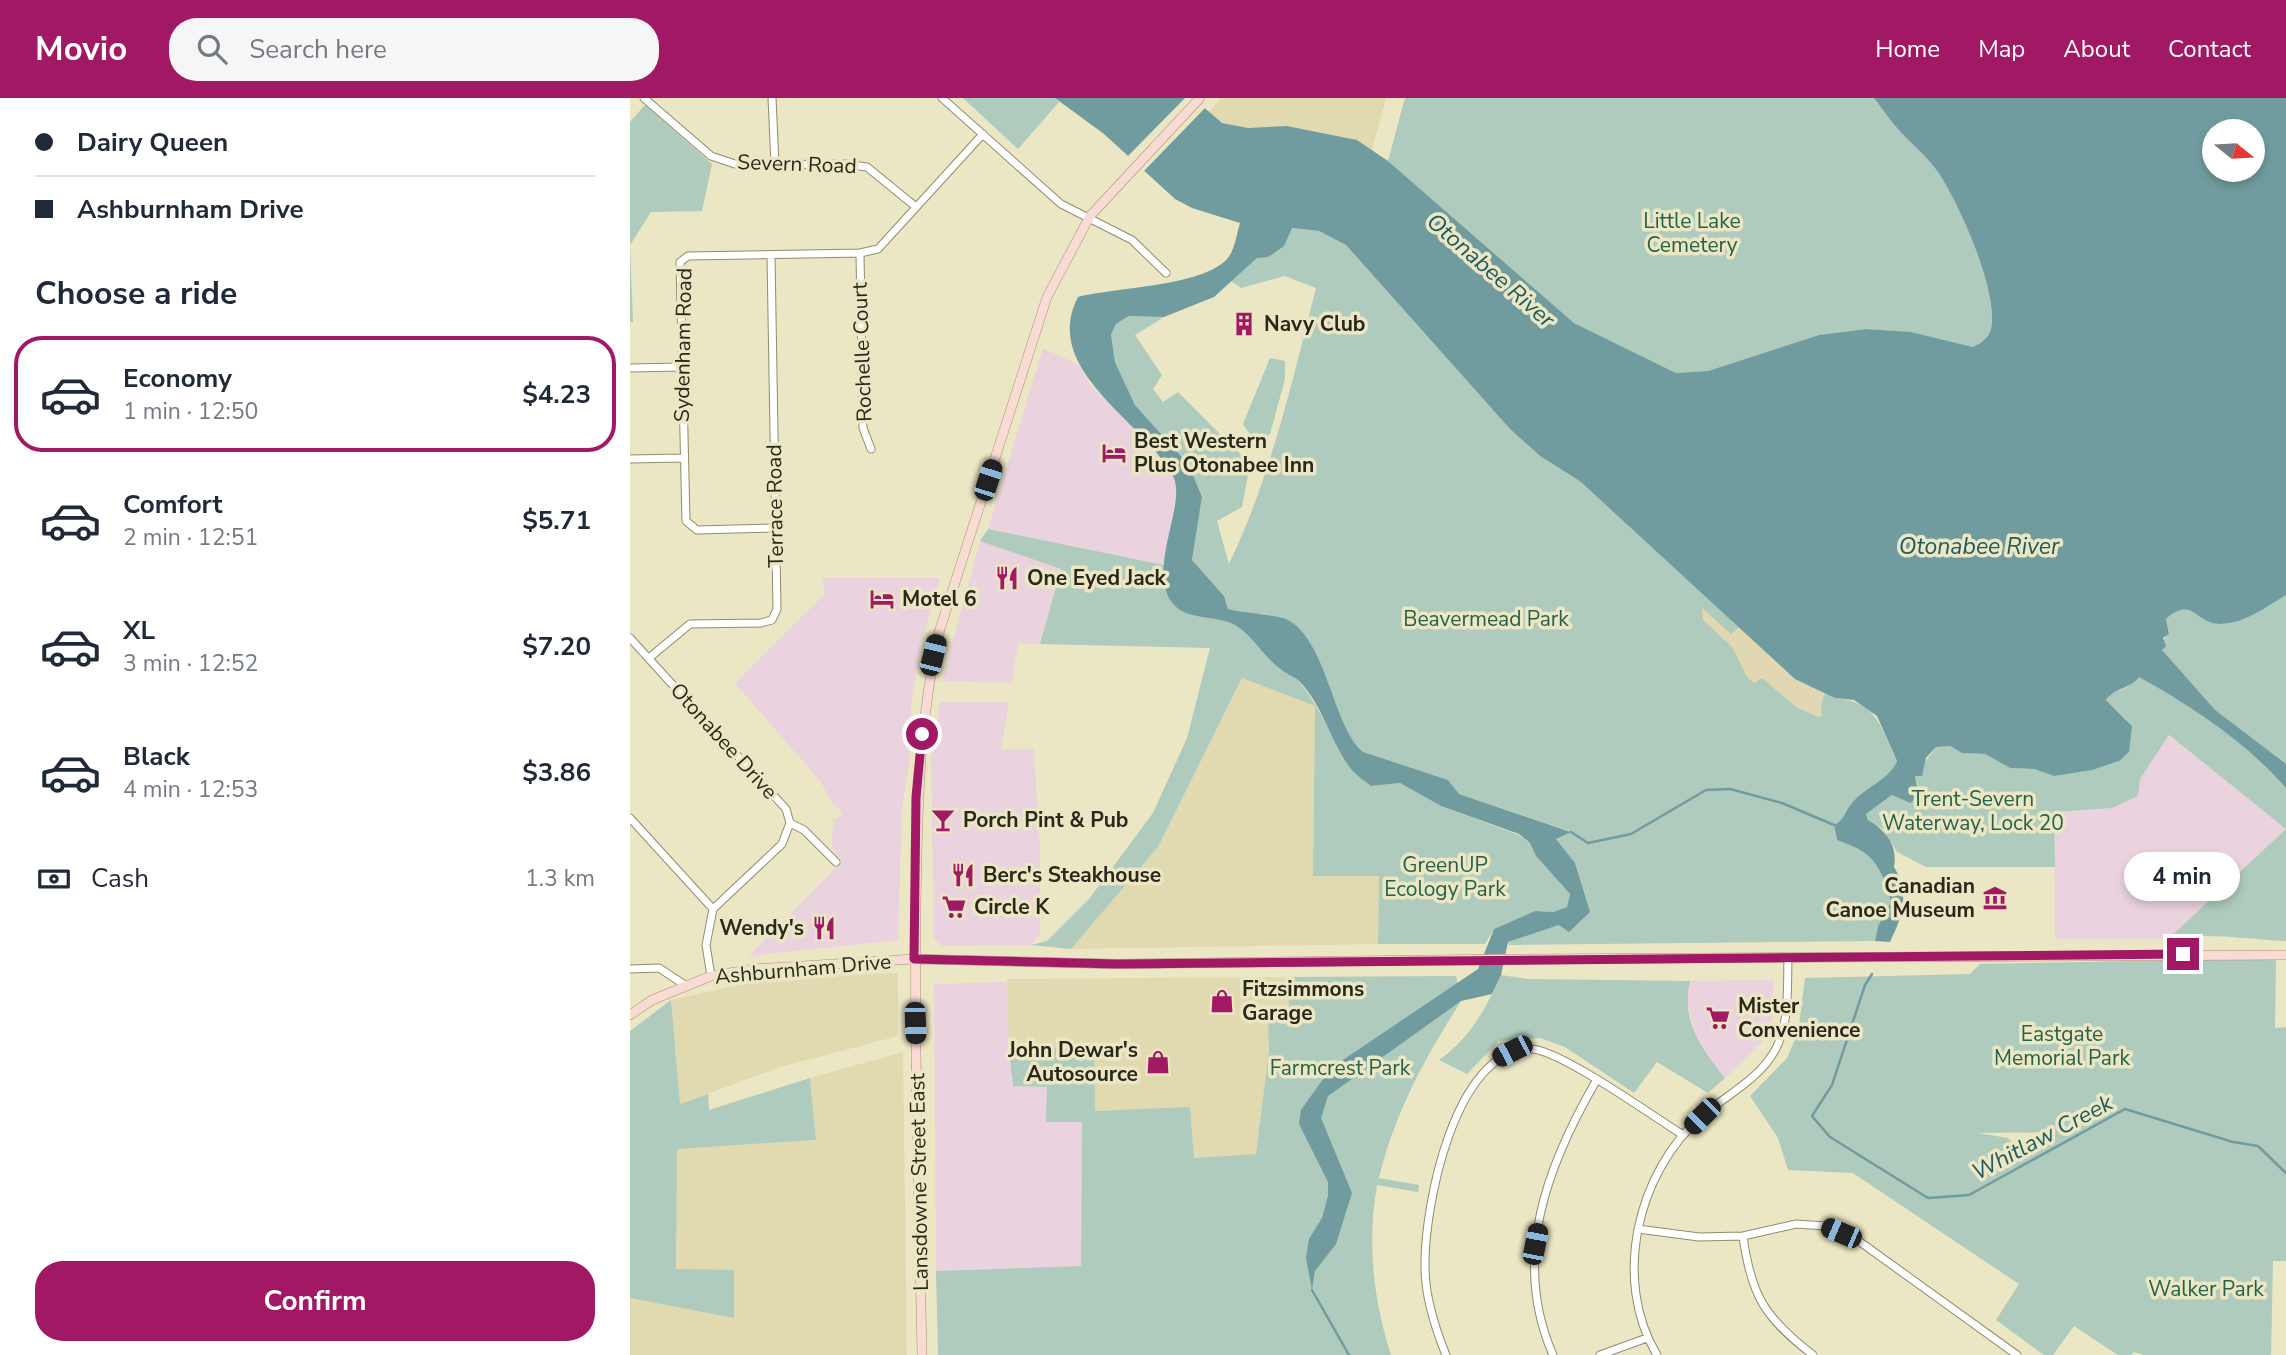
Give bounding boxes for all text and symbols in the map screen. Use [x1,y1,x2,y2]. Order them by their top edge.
search box [169,18,659,81]
text: Movio [35,27,127,72]
icon: search [193,30,231,68]
text: Search here [249,32,387,67]
text: Home [1875,33,1940,65]
text: Map [1978,33,2025,65]
text: About [2063,33,2130,65]
text: Contact [2168,33,2251,65]
north arrow [2202,119,2264,182]
map controls [2202,119,2265,182]
text: Dairy Queen [77,125,228,160]
street label: Severn Road [737,148,857,180]
text: Ashburnham Drive [77,192,304,227]
water label: Otonabee River [1420,206,1562,335]
park label: Little Lake Cemetery [1643,207,1741,259]
street label: Sydenham Road [668,268,698,422]
text: Choose a ride [35,272,237,315]
street label: Rochelle Court [846,281,878,422]
building icon: Navy Club [1230,310,1258,338]
place label: Navy Club [1264,310,1365,338]
text: Economy [123,361,232,396]
icon: car [39,363,102,426]
text: $4.23 [522,377,591,412]
text: 1 min · 12:50 [123,396,258,427]
place label: Best Western Plus Otonabee Inn [1134,427,1314,479]
hotel icon: Best Western Plus Otonabee Inn [1100,439,1128,467]
street label: Terrace Road [760,444,790,568]
car [972,457,1005,503]
text: Comfort [123,487,223,522]
icon: car [39,489,102,552]
text: $5.71 [522,503,591,538]
text: 2 min · 12:51 [123,522,258,553]
water label: Otonabee River [1899,531,2060,562]
restaurant icon: One Eyed Jack [993,564,1021,592]
place label: One Eyed Jack [1027,564,1167,592]
hotel icon: Motel 6 [868,585,896,613]
place label: Motel 6 [902,585,977,613]
park label: Beavermead Park [1403,605,1569,633]
text: XL [123,613,155,648]
icon: car [39,615,102,678]
text: $7.20 [522,629,591,664]
car [918,632,949,678]
text: 3 min · 12:52 [123,648,258,679]
street label: Otonabee Drive [664,677,784,805]
route start [906,718,938,750]
text: Black [123,739,190,774]
icon: car [39,741,102,804]
text: $3.86 [522,755,591,790]
text: 4 min · 12:53 [123,774,258,805]
park label: Trent-Severn Waterway, Lock 20 [1882,785,2064,837]
bar icon: Porch Pint & Pub [929,806,957,834]
place label: Porch Pint & Pub [963,806,1128,834]
park label: GreenUP Ecology Park [1384,851,1506,903]
callout: 4 min [2125,852,2241,902]
icon: cash [35,860,73,898]
text: Cash [91,861,149,896]
restaurant icon: Berc's Steakhouse [949,861,977,889]
place label: Berc's Steakhouse [983,861,1161,889]
text: 4 min [2152,861,2212,892]
text: 1.3 km [525,863,595,894]
place label: Canadian Canoe Museum [1826,872,1975,924]
museum icon: Canadian Canoe Museum [1981,884,2009,912]
supermarket icon: Circle K [940,893,968,921]
place label: Circle K [974,893,1050,921]
place label: Wendy's [719,914,804,942]
restaurant icon: Wendy's [810,914,838,942]
route end [2167,938,2199,970]
street label: Ashburnham Drive [714,947,892,991]
place label: Fitzsimmons Garage [1242,975,1364,1027]
shop icon: Fitzsimmons Garage [1208,987,1236,1015]
place label: Mister Convenience [1738,992,1860,1044]
car [904,1002,927,1044]
supermarket icon: Mister Convenience [1704,1004,1732,1032]
park label: Eastgate Memorial Park [1994,1020,2130,1072]
car [1489,1032,1536,1070]
place label: John Dewar's Autosource [1007,1036,1138,1088]
shop icon: John Dewar's Autosource [1144,1048,1172,1076]
park label: Farmcrest Park [1270,1054,1411,1082]
street label: Lansdowne Street East [903,1072,935,1291]
water label: Whitlaw Creek [1966,1087,2119,1188]
car [1680,1094,1725,1138]
car [1818,1215,1865,1251]
car [1521,1221,1550,1267]
button: Confirm [35,1261,595,1341]
park label: Walker Park [2148,1275,2264,1303]

